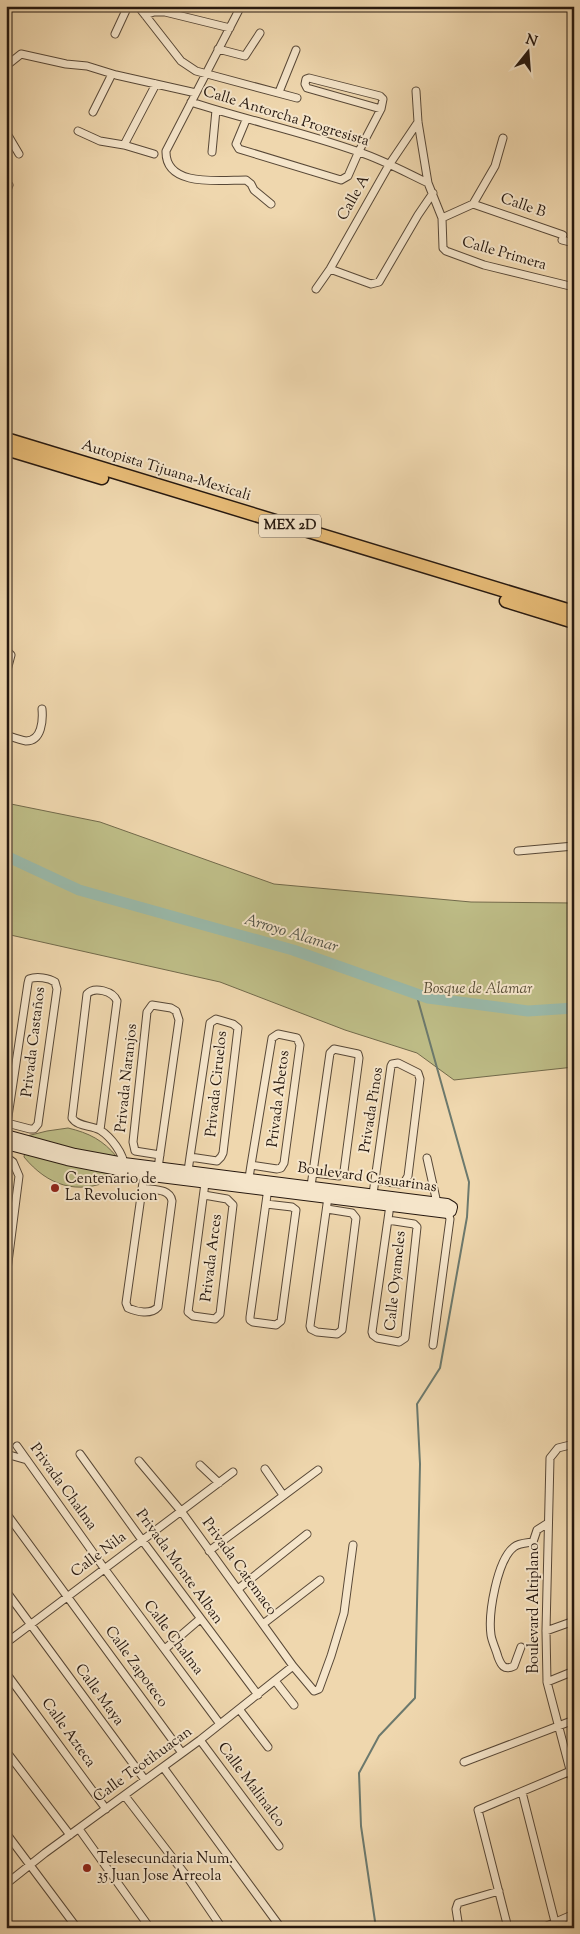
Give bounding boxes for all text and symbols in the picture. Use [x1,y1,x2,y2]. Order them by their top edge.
north arrow [502,28,552,78]
text: N [523,30,539,53]
street label: Calle Antorcha Progresista [200,82,372,152]
street label: Calle A [333,171,375,225]
street label: Calle B [498,188,549,224]
street label: Calle Primera [459,232,549,276]
street label: Autopista Tijuana-Mexicali [79,435,253,507]
road number: MEX 2D [259,514,321,538]
water label: Arroyo Alamar [241,909,341,959]
park label: Bosque de Alamar [423,979,533,1000]
street label: Privada Castaños [17,986,51,1098]
street label: Privada Naranjos [111,1022,143,1133]
street label: Privada Ciruelos [201,1030,233,1138]
street label: Privada Abetos [263,1049,295,1149]
street label: Privada Pinos [355,1066,389,1154]
street label: Boulevard Casuarinas [296,1158,438,1198]
place label: Centenario de La Revolucion [65,1169,158,1207]
marker: Centenario de La Revolucion [49,1182,61,1194]
street label: Privada Arces [196,1213,228,1303]
street label: Calle Oyameles [380,1230,412,1332]
street label: Privada Chalma [24,1439,102,1535]
street label: Privada Monte Alban [130,1505,228,1629]
street label: Privada Catemaco [196,1514,282,1620]
street label: Calle Nila [67,1527,131,1583]
street label: Boulevard Altiplano [524,1543,545,1673]
street label: Calle Chalma [138,1596,208,1680]
street label: Calle Zapoteco [99,1622,173,1712]
street label: Calle Maya [69,1660,129,1730]
street label: Calle Azteca [36,1694,100,1772]
street label: Calle Teotihuacan [89,1722,197,1808]
street label: Calle Malinalco [212,1738,290,1832]
place label: Telesecundaria Num. 35 Juan Jose Arreola [97,1849,233,1887]
marker: Telesecundaria Num. 35 Juan Jose Arreola [81,1862,93,1874]

